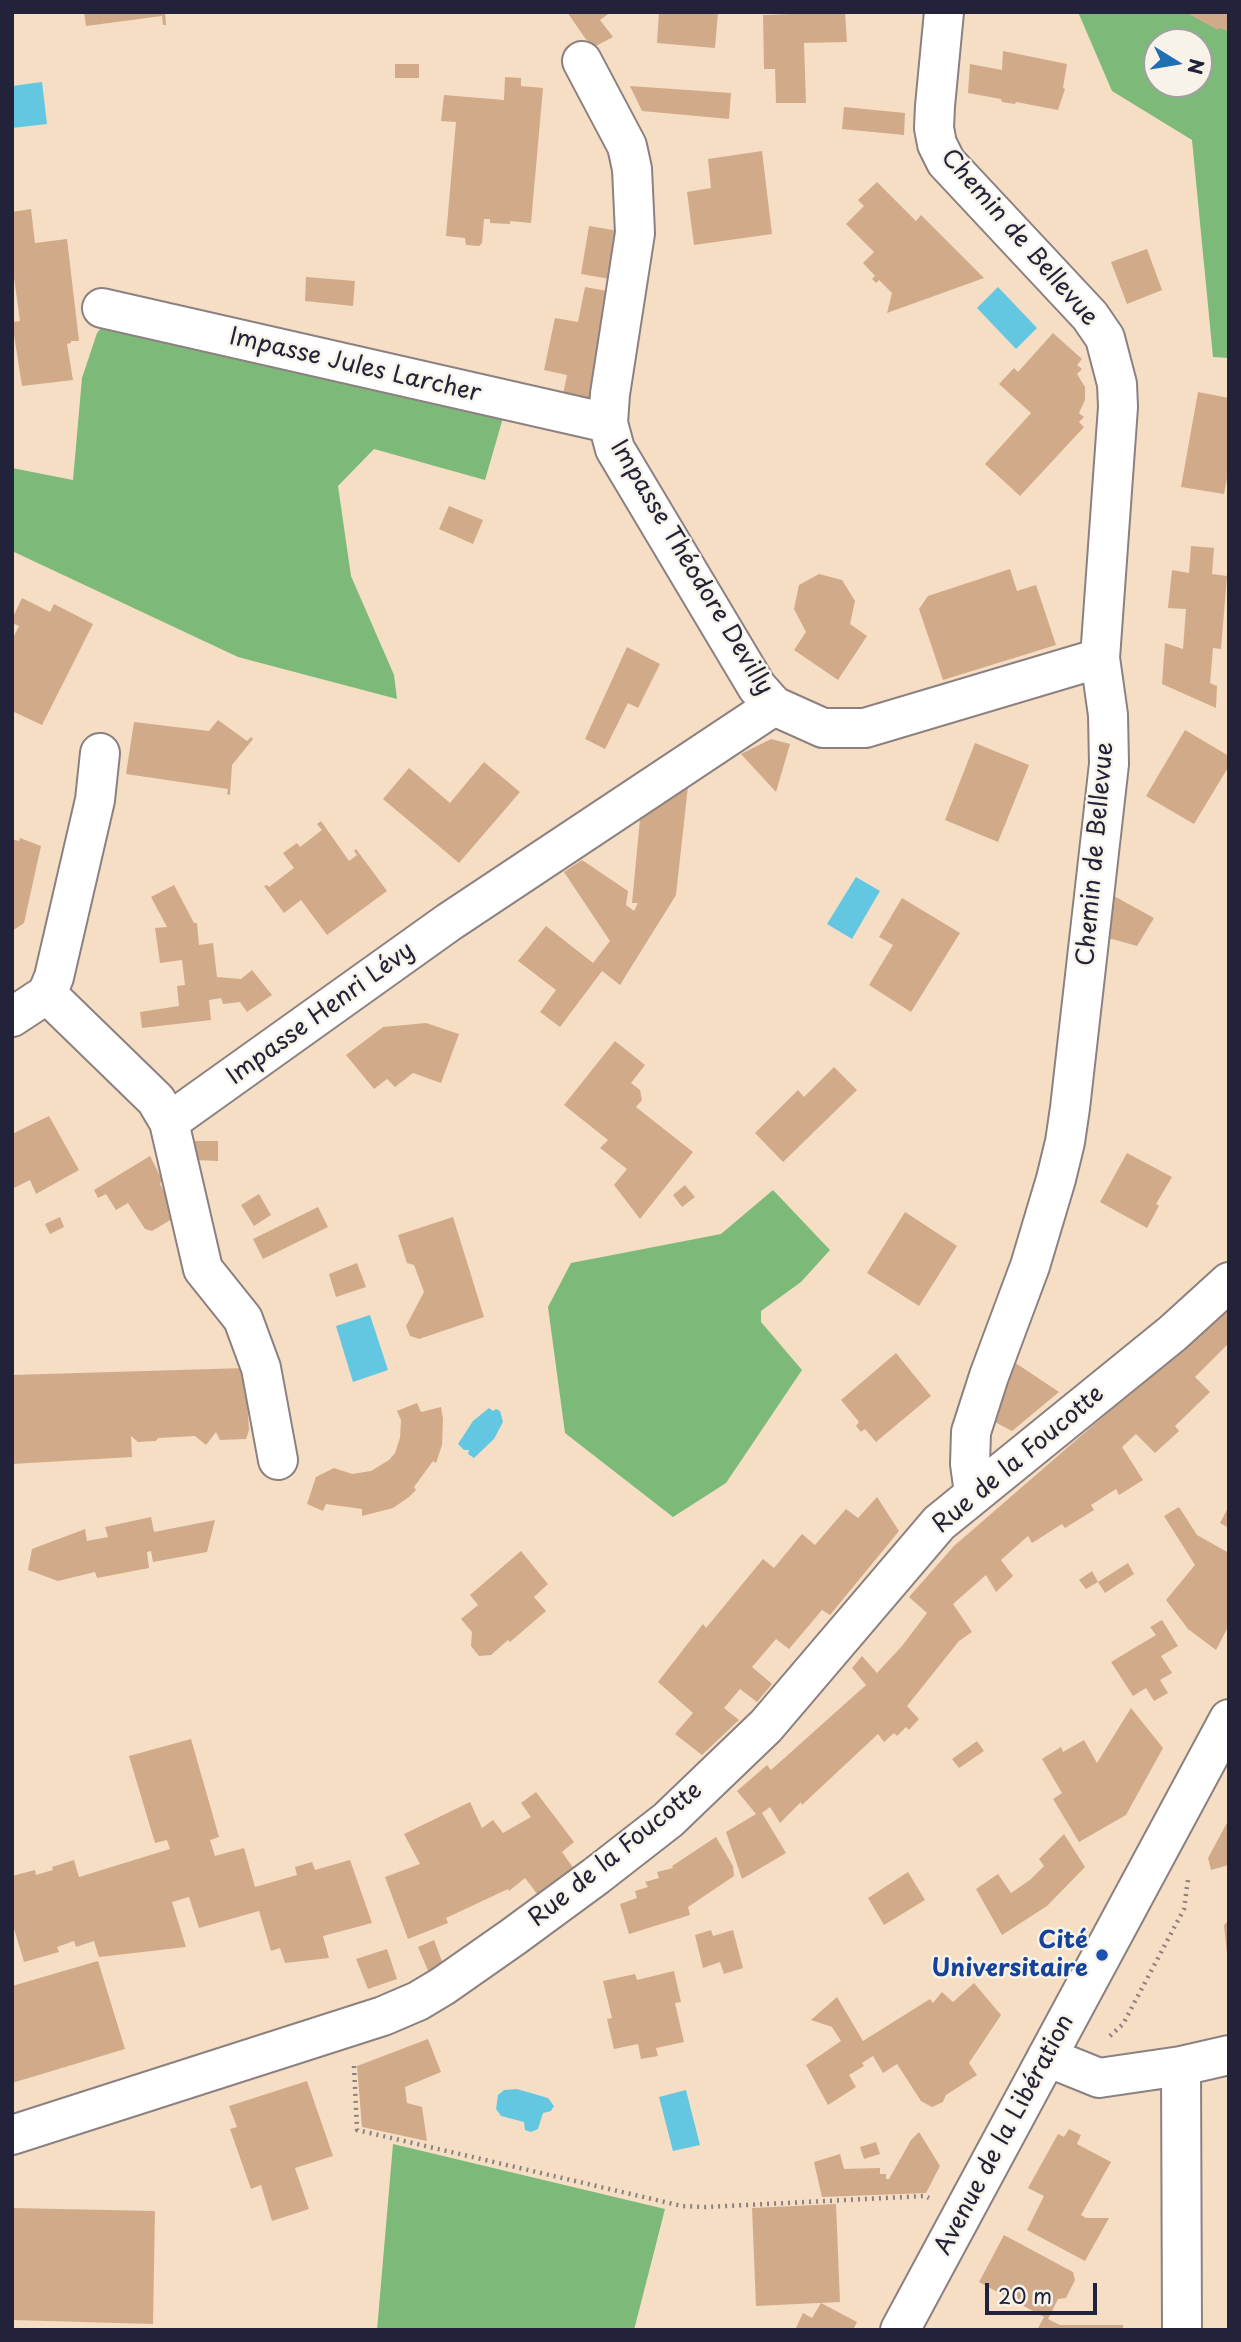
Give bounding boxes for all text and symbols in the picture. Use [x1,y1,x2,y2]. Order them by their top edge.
north arrow [1143,28,1213,98]
text: N [1181,57,1212,77]
street label: Chemin de Bellevue [934,144,1104,332]
street label: Impasse Jules Larcher [226,323,484,409]
street label: Impasse Théodore Devilly [603,435,779,701]
street label: Chemin de Bellevue [1072,741,1120,967]
street label: Impasse Henri Lévy [222,936,420,1092]
street label: Rue de la Foucotte [928,1380,1110,1540]
street label: Rue de la Foucotte [524,1776,708,1934]
place label: Cité Universitaire [932,1927,1088,1983]
marker: Cité Universitaire [1094,1947,1110,1963]
street label: Avenue de la Libération [929,2010,1081,2260]
scale bar [989,2268,1101,2312]
text: 20 m [998,2279,1052,2311]

